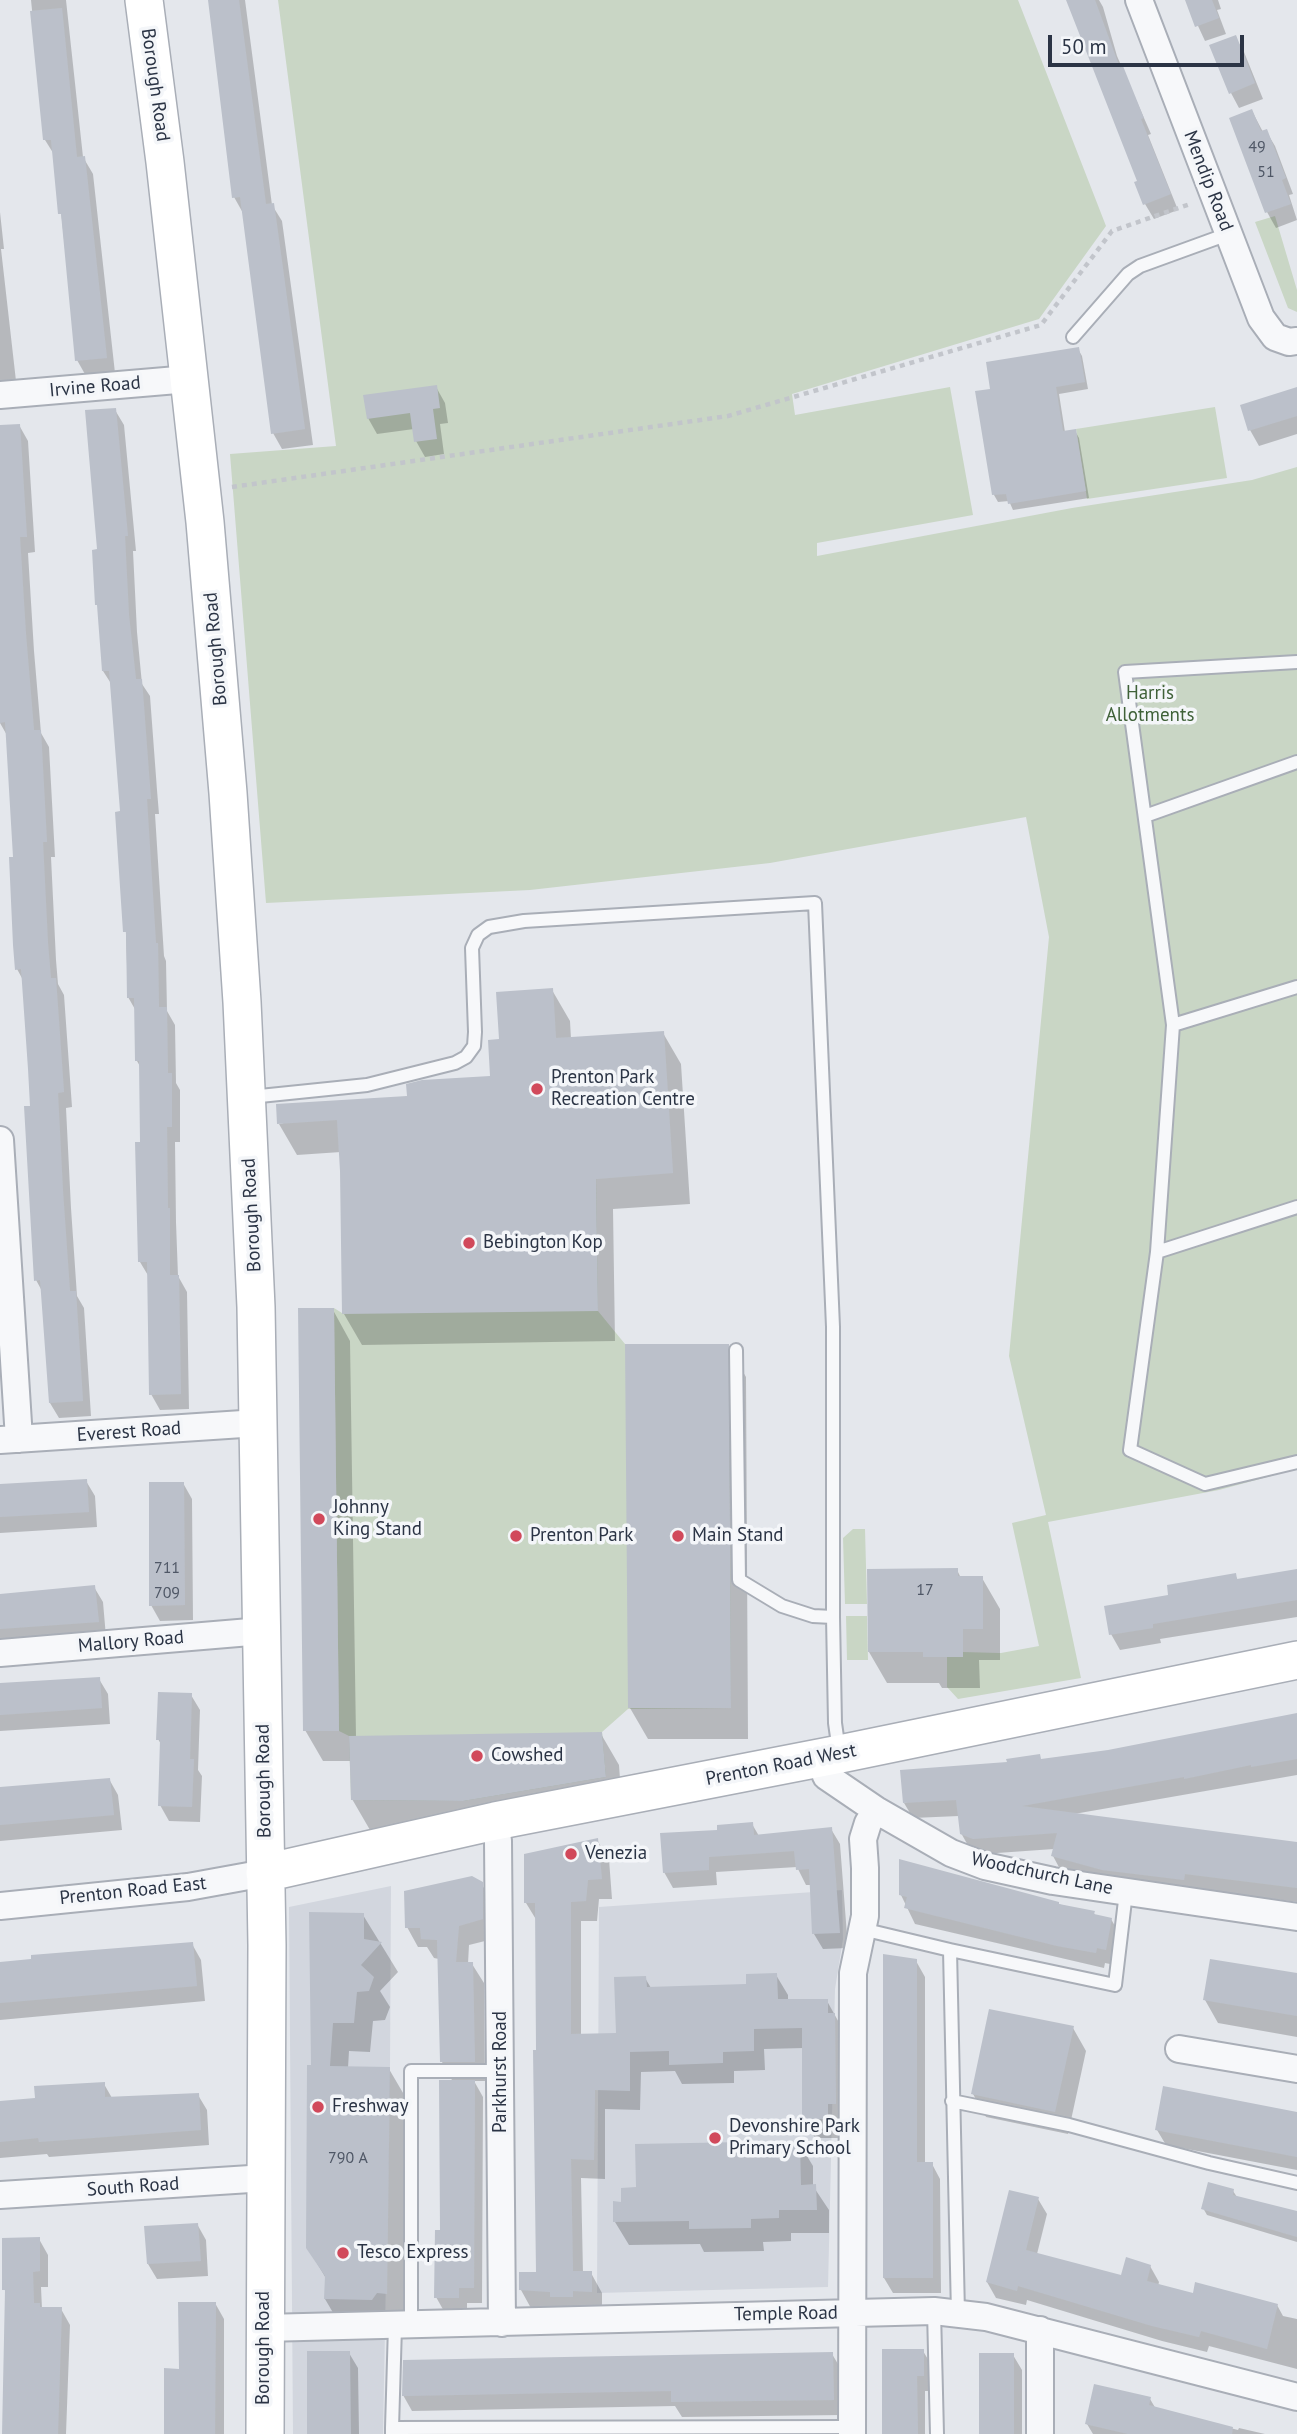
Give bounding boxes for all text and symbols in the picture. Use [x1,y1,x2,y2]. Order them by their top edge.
scale bar [1052,21,1248,65]
street label: Borough Road [136,27,174,143]
text: 50 m [1061,33,1107,60]
street label: Mendip Road [1178,127,1238,235]
house number: 49 [1248,137,1266,157]
house number: 51 [1257,162,1275,182]
street label: Irvine Road [48,372,142,402]
street label: Borough Road [200,591,232,707]
park label: Harris Allotments [1106,683,1194,727]
place label: Prenton Park Recreation Centre [551,1067,695,1111]
marker: Prenton Park Recreation Centre [529,1081,545,1097]
street label: Borough Road [238,1157,266,1273]
place label: Bebington Kop [483,1232,603,1254]
marker: Bebington Kop [461,1235,477,1251]
street label: Everest Road [76,1417,182,1447]
place label: Johnny King Stand [333,1497,422,1541]
marker: Johnny King Stand [311,1511,327,1527]
place label: Prenton Park [530,1525,633,1547]
place label: Main Stand [692,1525,784,1547]
marker: Prenton Park [508,1528,524,1544]
marker: Main Stand [670,1528,686,1544]
house number: 711 [154,1558,180,1578]
house number: 17 [916,1580,934,1600]
house number: 709 [154,1583,180,1603]
street label: Mallory Road [77,1626,185,1658]
street label: Borough Road [252,1724,276,1838]
street label: Prenton Road West [704,1739,858,1791]
place label: Cowshed [491,1745,563,1767]
marker: Cowshed [469,1748,485,1764]
place label: Venezia [585,1843,647,1865]
marker: Venezia [563,1846,579,1862]
street label: Woodchurch Lane [969,1848,1115,1900]
street label: Prenton Road East [58,1872,208,1910]
street label: Parkhurst Road [490,2011,512,2133]
place label: Freshway [332,2096,409,2118]
marker: Freshway [310,2099,326,2115]
place label: Devonshire Park Primary School [729,2116,860,2160]
marker: Devonshire Park Primary School [707,2130,723,2146]
house number: 790 A [328,2148,368,2168]
street label: South Road [86,2172,180,2202]
place label: Tesco Express [357,2242,469,2264]
marker: Tesco Express [335,2245,351,2261]
street label: Borough Road [253,2291,275,2405]
street label: Temple Road [734,2302,838,2326]

